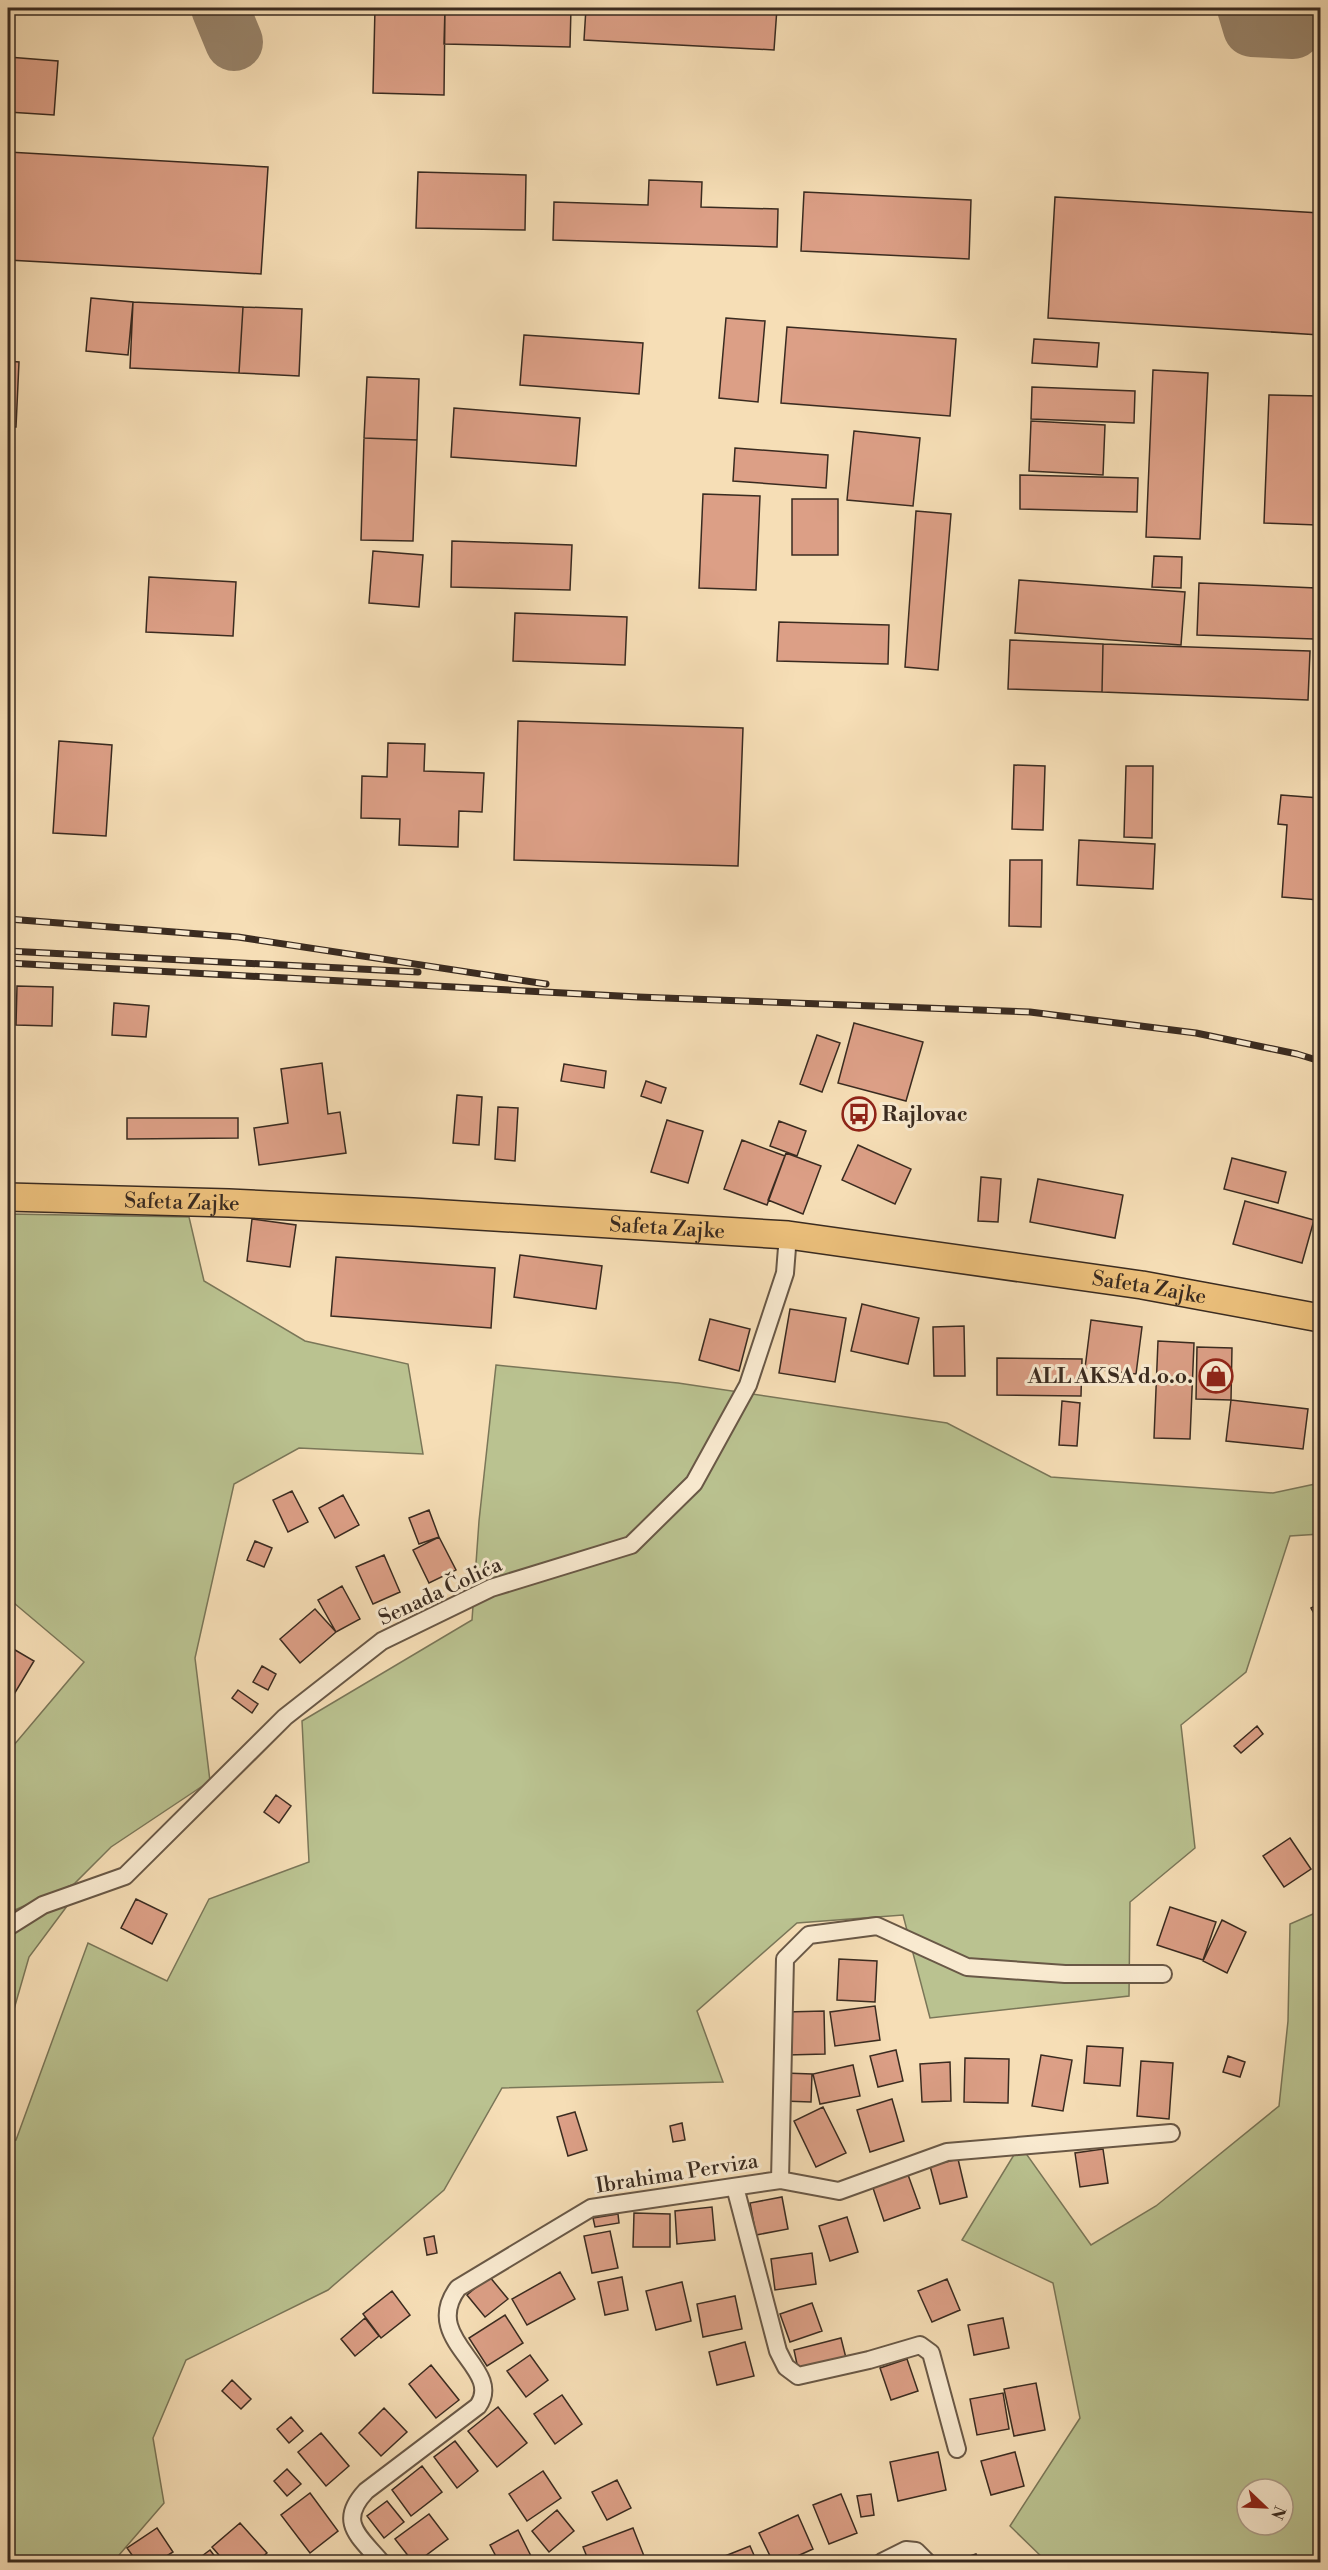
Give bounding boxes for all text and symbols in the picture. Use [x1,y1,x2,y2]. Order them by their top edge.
bus stop icon: Rajlovac [841,1096,877,1132]
place label: Rajlovac [882,1102,968,1128]
street label: Safeta Zajke [124,1188,240,1218]
street label: Safeta Zajke [609,1212,726,1245]
street label: Safeta Zajke [1090,1266,1208,1311]
shop icon: ALL AKSA d.o.o. [1198,1358,1234,1394]
place label: ALL AKSA d.o.o. [1027,1364,1193,1390]
street label: Senada Čolića [373,1549,507,1632]
street label: Ibrahima Perviza [594,2148,761,2200]
north arrow [1235,2477,1295,2537]
text: N [1266,2503,1290,2523]

